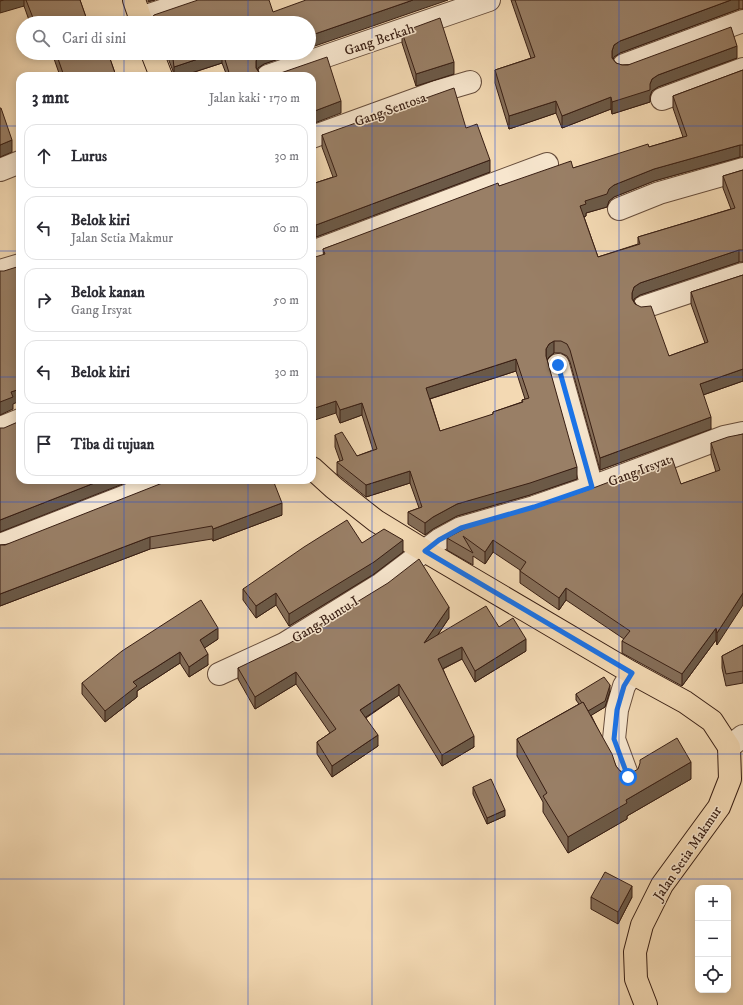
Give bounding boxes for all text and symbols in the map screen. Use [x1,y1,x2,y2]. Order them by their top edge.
search box [16,16,316,60]
street label: Gang Berkah [342,19,417,60]
icon: search [30,27,52,49]
text: Cari di sini [62,29,126,48]
text: 3 mnt [32,87,69,109]
street label: Gang Sentosa [352,89,429,131]
text: Jalan kaki · 170 m [209,90,300,106]
icon: ahead [33,145,55,167]
text: Lurus [71,147,107,166]
text: 30 m [275,148,299,164]
text: Belok kiri [71,211,130,230]
icon: left [33,217,55,239]
text: 60 m [273,220,299,236]
text: Jalan Setia Makmur [71,230,173,246]
text: Belok kanan [71,283,145,302]
icon: right [33,289,55,311]
text: 50 m [273,292,299,308]
text: Gang Irsyat [71,302,132,318]
route end [549,356,567,374]
icon: left [33,361,55,383]
text: Belok kiri [71,363,130,382]
text: 30 m [275,364,299,380]
icon: arrive [33,433,55,455]
text: Tiba di tujuan [71,435,154,454]
street label: Gang Irsyat [606,451,674,491]
street label: Gang Buntu I [289,592,363,648]
route start [619,768,637,786]
street label: Jalan Setia Makmur [648,802,726,906]
map controls [695,885,731,993]
button: + [695,885,731,921]
button: − [695,921,731,957]
button: locate [695,957,731,993]

